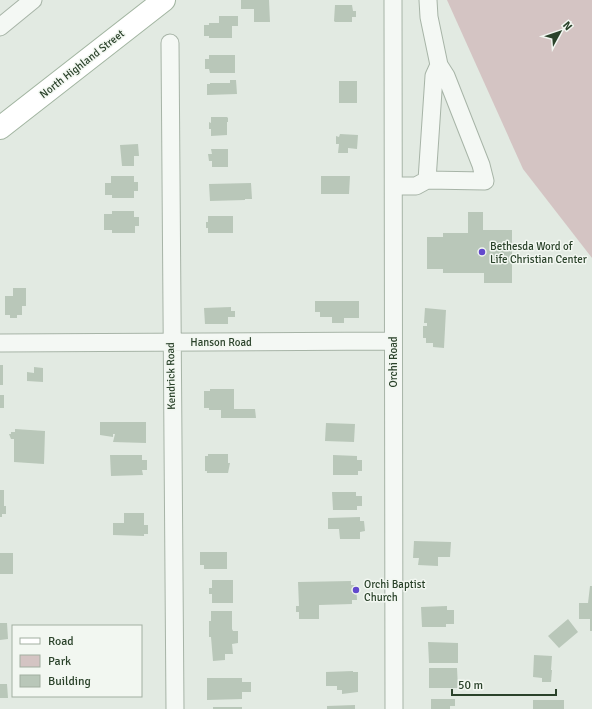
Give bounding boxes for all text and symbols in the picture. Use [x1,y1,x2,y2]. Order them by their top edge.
north arrow [540,12,580,52]
text: N [560,19,575,33]
street label: North Highland Street [37,27,127,101]
place label: Bethesda Word of Life Christian Center [490,240,587,266]
marker: Bethesda Word of Life Christian Center [477,247,487,257]
street label: Hanson Road [190,336,252,349]
street label: Orchi Road [387,336,400,388]
street label: Kendrick Road [164,342,178,410]
place label: Orchi Baptist Church [364,578,425,604]
marker: Orchi Baptist Church [351,585,361,595]
legend [12,625,142,697]
text: Road [48,634,74,649]
text: Park [48,654,71,669]
scale bar [452,671,556,697]
text: Building [48,674,91,689]
text: 50 m [458,678,483,693]

